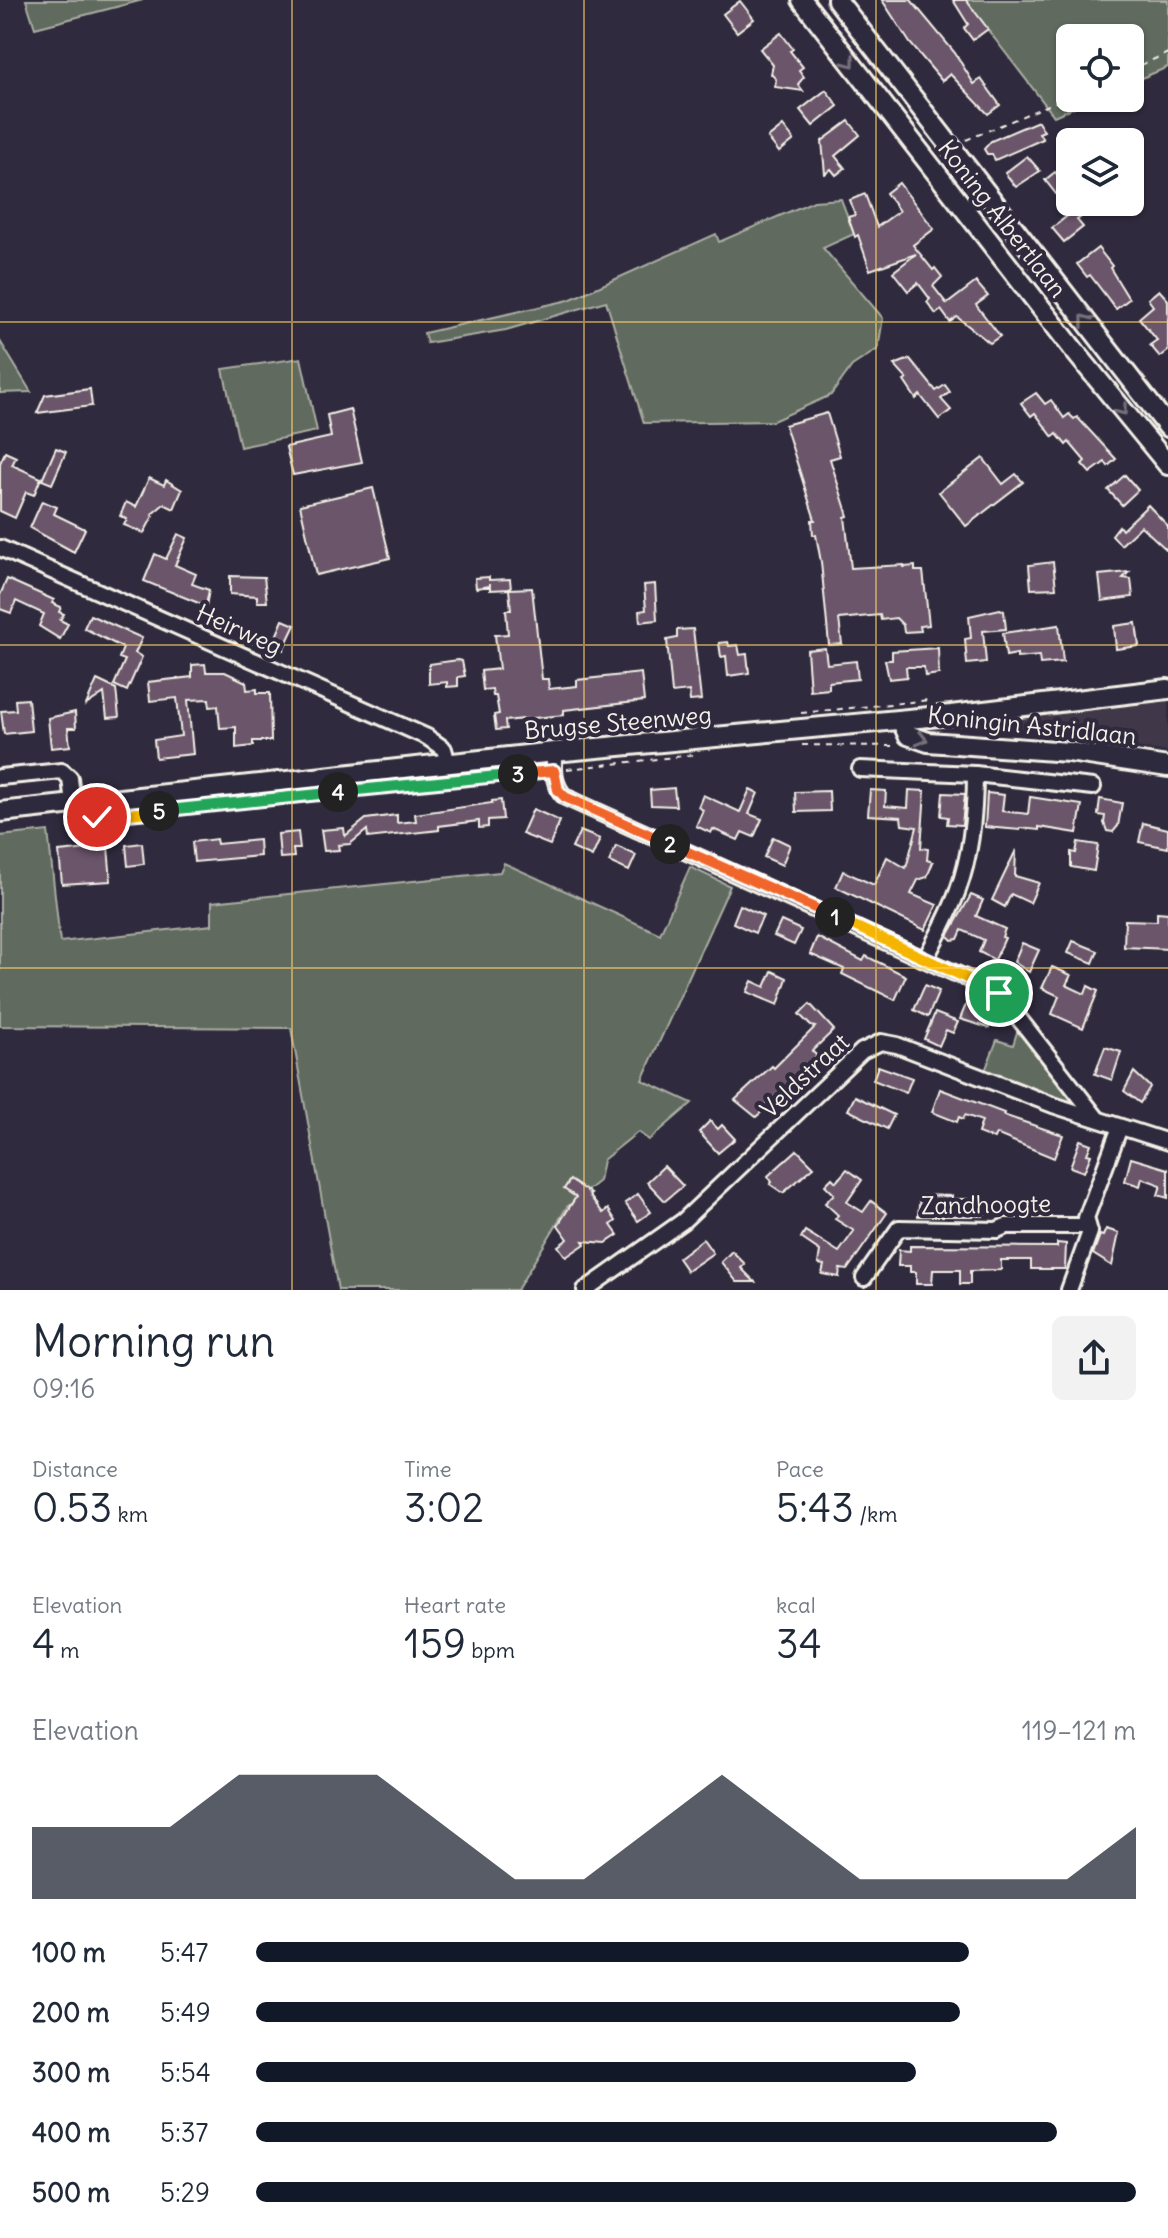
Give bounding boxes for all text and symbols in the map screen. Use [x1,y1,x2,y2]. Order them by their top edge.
map controls [1056,24,1144,216]
button: locate [1056,24,1144,112]
one-way arrow [840,53,854,68]
button: layers [1056,128,1144,216]
street label: Koning Albertlaan [932,134,1074,303]
one-way arrow [1080,314,1094,329]
one-way arrow [1112,401,1126,416]
street label: Heirweg [192,597,287,661]
street label: Brugse Steenweg [523,699,713,745]
street label: Koningin Astridlaan [926,699,1138,751]
one-way arrow [915,730,929,747]
pin: 3 [498,754,538,794]
text: 3 [512,760,524,788]
pin: 4 [318,772,358,812]
text: 4 [332,778,344,806]
pin [63,783,131,851]
pin: 5 [139,791,179,831]
icon: check [75,795,119,839]
text: 5 [153,797,165,825]
pin: 2 [650,824,690,864]
text: 2 [664,830,676,858]
pin: 1 [815,897,855,937]
text: 1 [831,903,839,931]
pin [965,959,1033,1027]
icon: arrive [977,971,1021,1015]
street label: Veldstraat [754,1027,855,1124]
street label: Zandhoogte [921,1188,1051,1220]
text: Morning run [32,1314,275,1369]
button: share [1052,1316,1136,1400]
text: 09:16 [32,1372,95,1405]
text: Distance [32,1455,118,1483]
text: Time [404,1455,452,1483]
text: Pace [776,1455,824,1483]
text: 0.53 [32,1483,112,1533]
text: 3:02 [404,1483,484,1533]
text: 5:43 [776,1483,854,1533]
text: km [112,1500,148,1528]
text: /km [854,1500,898,1528]
text: Elevation [32,1591,122,1619]
text: Heart rate [404,1591,506,1619]
text: kcal [776,1591,816,1619]
text: 4 [32,1619,55,1669]
text: 159 [404,1619,466,1669]
text: 34 [776,1619,822,1669]
text: m [55,1636,80,1664]
text: bpm [466,1636,515,1664]
text: Elevation [32,1714,139,1747]
text: 119–121 m [1022,1714,1136,1747]
text: 100 m [32,1936,106,1969]
text: 5:47 [160,1936,208,1969]
text: 200 m [32,1996,109,2029]
text: 5:49 [160,1996,211,2029]
text: 300 m [32,2056,110,2089]
text: 5:54 [160,2056,211,2089]
text: 400 m [32,2116,110,2149]
text: 5:37 [160,2116,208,2149]
text: 500 m [32,2176,110,2209]
text: 5:29 [160,2176,210,2209]

